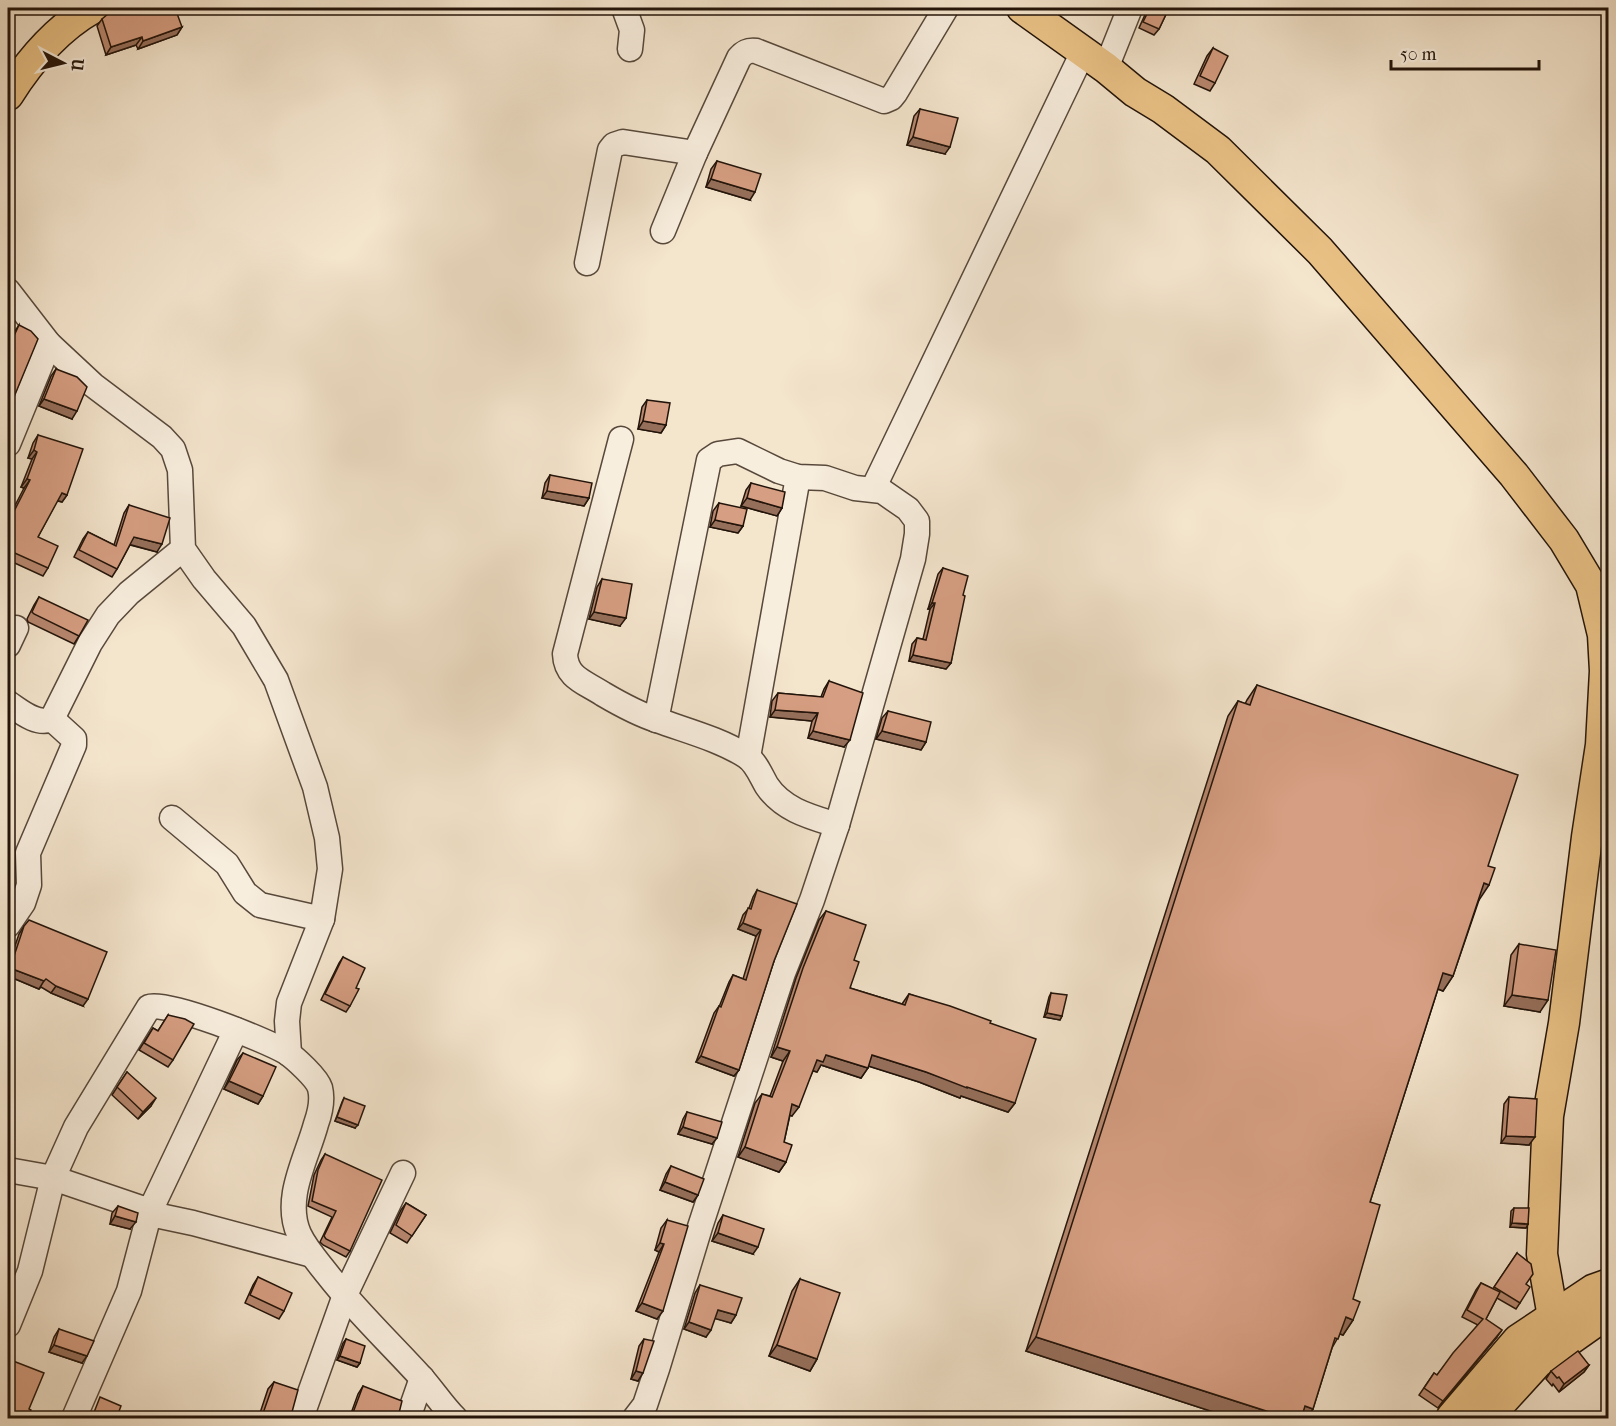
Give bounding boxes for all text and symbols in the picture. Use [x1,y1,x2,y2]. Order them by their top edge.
north arrow [33,33,93,93]
scale bar [1391,33,1540,71]
text: 50 m [1400,44,1437,65]
text: U [67,56,88,73]

